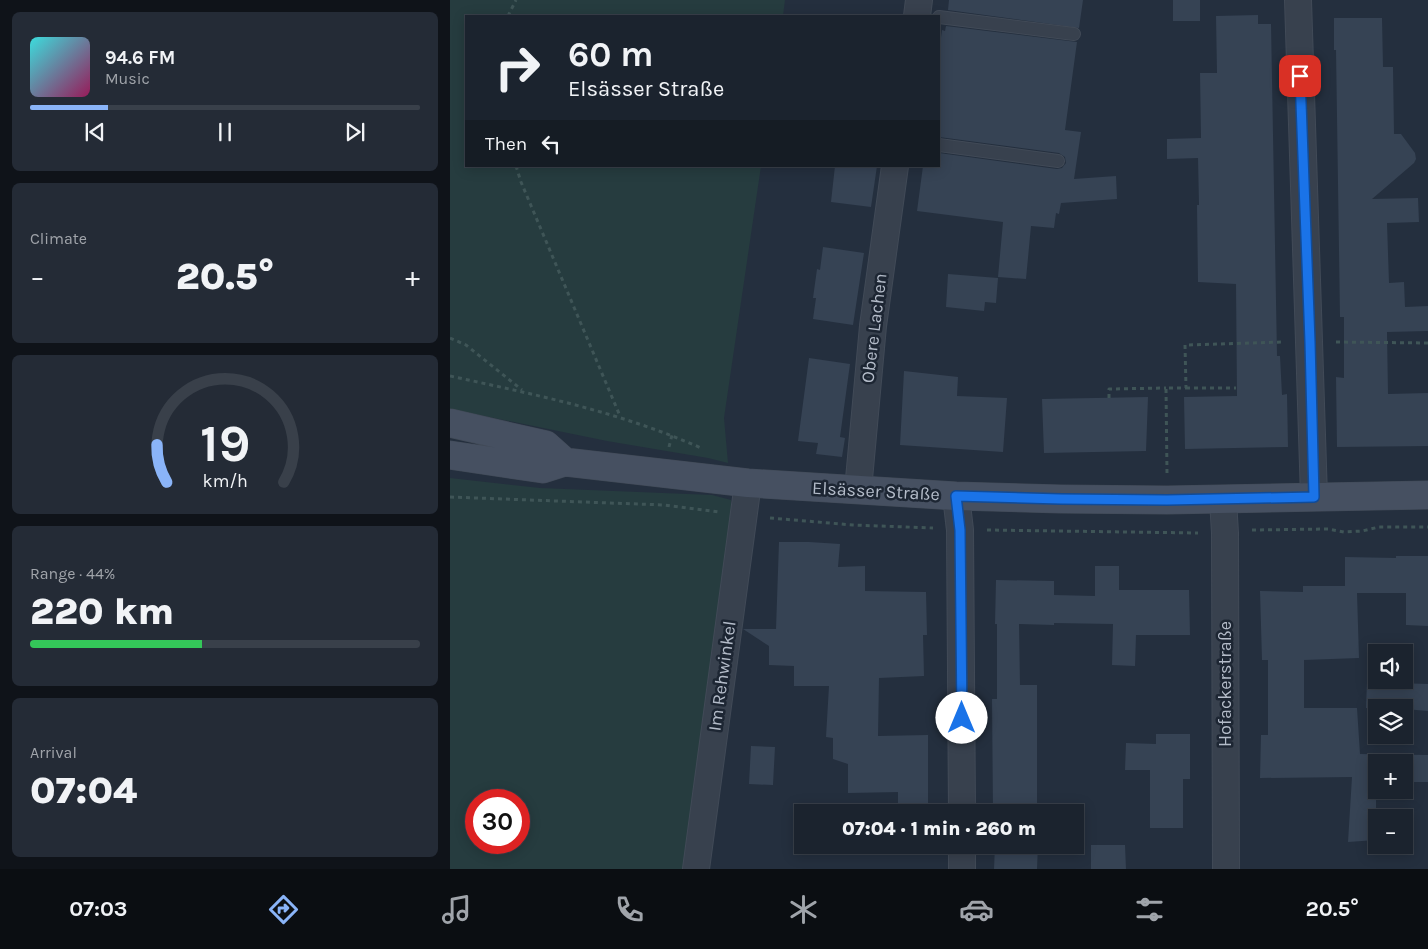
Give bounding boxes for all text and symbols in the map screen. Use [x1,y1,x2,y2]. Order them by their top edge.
text: 60 m [568,34,653,75]
icon: right [485,35,550,100]
text: 94.6 FM [105,47,175,69]
pin [1279,55,1321,97]
icon: arrive [1286,62,1314,90]
text: Music [105,69,150,88]
text: Elsässer Straße [568,76,724,102]
icon: previous [81,118,109,146]
icon: pause [211,118,239,146]
icon: next [341,118,369,146]
icon: left [537,130,565,158]
text: Then [485,133,527,155]
text: Climate [30,229,87,248]
text: 20.5° [176,254,274,299]
text: − [30,260,45,293]
text: + [405,260,420,293]
street label: Obere Lachen [856,272,892,384]
text: 19 [200,413,250,474]
text: km/h [202,471,248,492]
street label: Elsässer Straße [812,477,940,505]
text: Range · 44% [30,564,115,583]
text: 220 km [30,589,174,634]
street label: Im Rehwinkel [703,620,741,732]
street label: Hofackerstraße [1214,621,1236,747]
map controls [1368,644,1413,854]
button: sound [1368,644,1413,689]
position arrow [935,691,987,743]
button: layers [1368,699,1413,744]
text: Arrival [30,743,77,762]
button: + [1368,754,1413,799]
text: 07:04 [30,768,137,813]
speed limit sign: 30 [465,789,530,854]
button: − [1368,809,1413,854]
text: 07:04 · 1 min · 260 m [842,818,1036,840]
icon: directions [266,892,301,927]
icon: music [439,892,474,927]
icon: phone [612,892,647,927]
icon: climate [786,892,821,927]
icon: car [959,892,994,927]
icon: filters [1132,892,1167,927]
text: 07:03 [69,896,128,922]
text: 20.5° [1306,896,1359,922]

